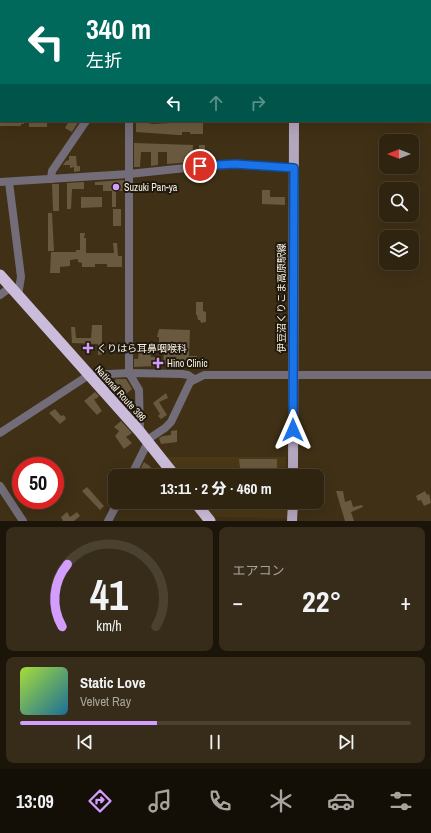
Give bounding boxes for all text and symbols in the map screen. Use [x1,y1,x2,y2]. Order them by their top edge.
text: 340 m [86,10,151,48]
icon: left [20,16,72,68]
text: 左折 [86,48,122,73]
icon: left [163,92,185,114]
icon: ahead [205,92,227,114]
icon: right [247,92,269,114]
north arrow [379,134,419,174]
map controls [379,134,419,270]
pin [183,149,217,183]
icon: arrive [189,155,211,177]
place label: Suzuki Pan-ya [124,181,178,194]
marker: Suzuki Pan-ya [111,182,121,192]
button: search [379,182,419,222]
button: layers [379,230,419,270]
street label: 伊豆沼くりこま高原駅線 [275,243,288,353]
marker: くりはら耳鼻咽喉科 [82,342,94,354]
place label: くりはら耳鼻咽喉科 [97,342,187,355]
marker: Hino Clinic [152,357,164,369]
place label: Hino Clinic [167,357,208,370]
street label: National Route 398 [92,363,149,424]
position arrow [272,409,314,451]
speed limit sign: 50 [12,457,64,509]
text: 13:11 · 2 分 · 460 m [160,478,272,499]
text: エアコン [233,562,285,579]
text: 41 [90,567,128,623]
text: 22° [302,581,341,621]
text: − [233,587,243,617]
text: + [400,587,411,617]
text: km/h [97,616,122,635]
text: Static Love [80,672,146,693]
text: Velvet Ray [80,693,131,710]
icon: previous [74,731,96,753]
icon: pause [204,731,226,753]
icon: next [335,731,357,753]
icon: directions [86,787,114,815]
icon: music [146,787,174,815]
icon: phone [206,787,234,815]
icon: climate [267,787,295,815]
icon: car [327,787,355,815]
icon: filters [387,787,415,815]
text: 13:09 [16,789,54,814]

